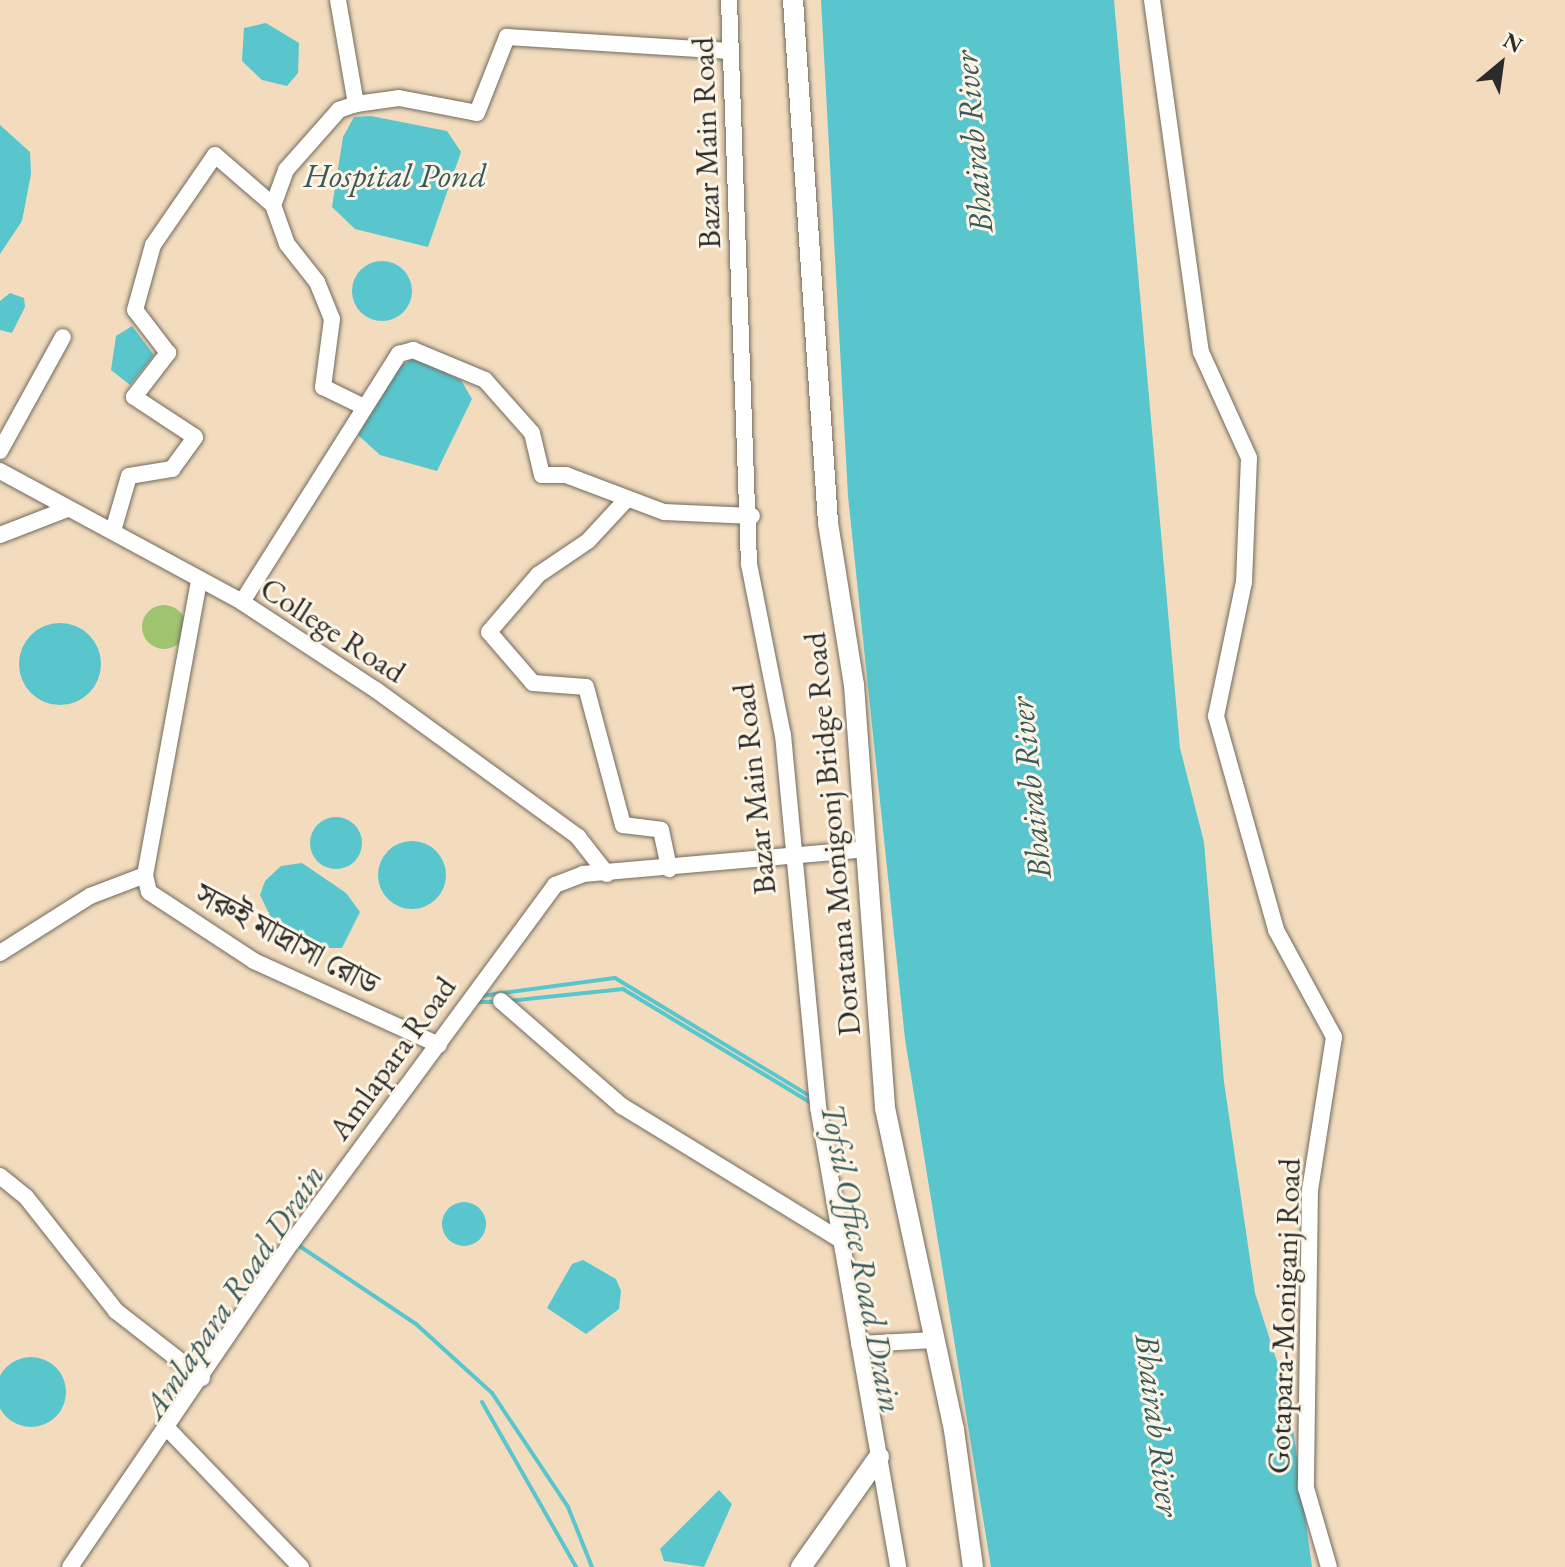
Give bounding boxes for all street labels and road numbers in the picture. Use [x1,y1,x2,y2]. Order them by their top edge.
street label: Bazar Main Road [683,36,729,250]
street label: College Road [253,569,413,691]
street label: Doratana Monigonj Bridge Road [795,631,869,1037]
street label: Bazar Main Road [724,682,784,896]
street label: সরুই মাদ্রাসা রোড [189,875,385,1003]
street label: Amlapara Road [320,969,464,1147]
street label: Gotapara-Moniganj Road [1259,1157,1309,1475]

